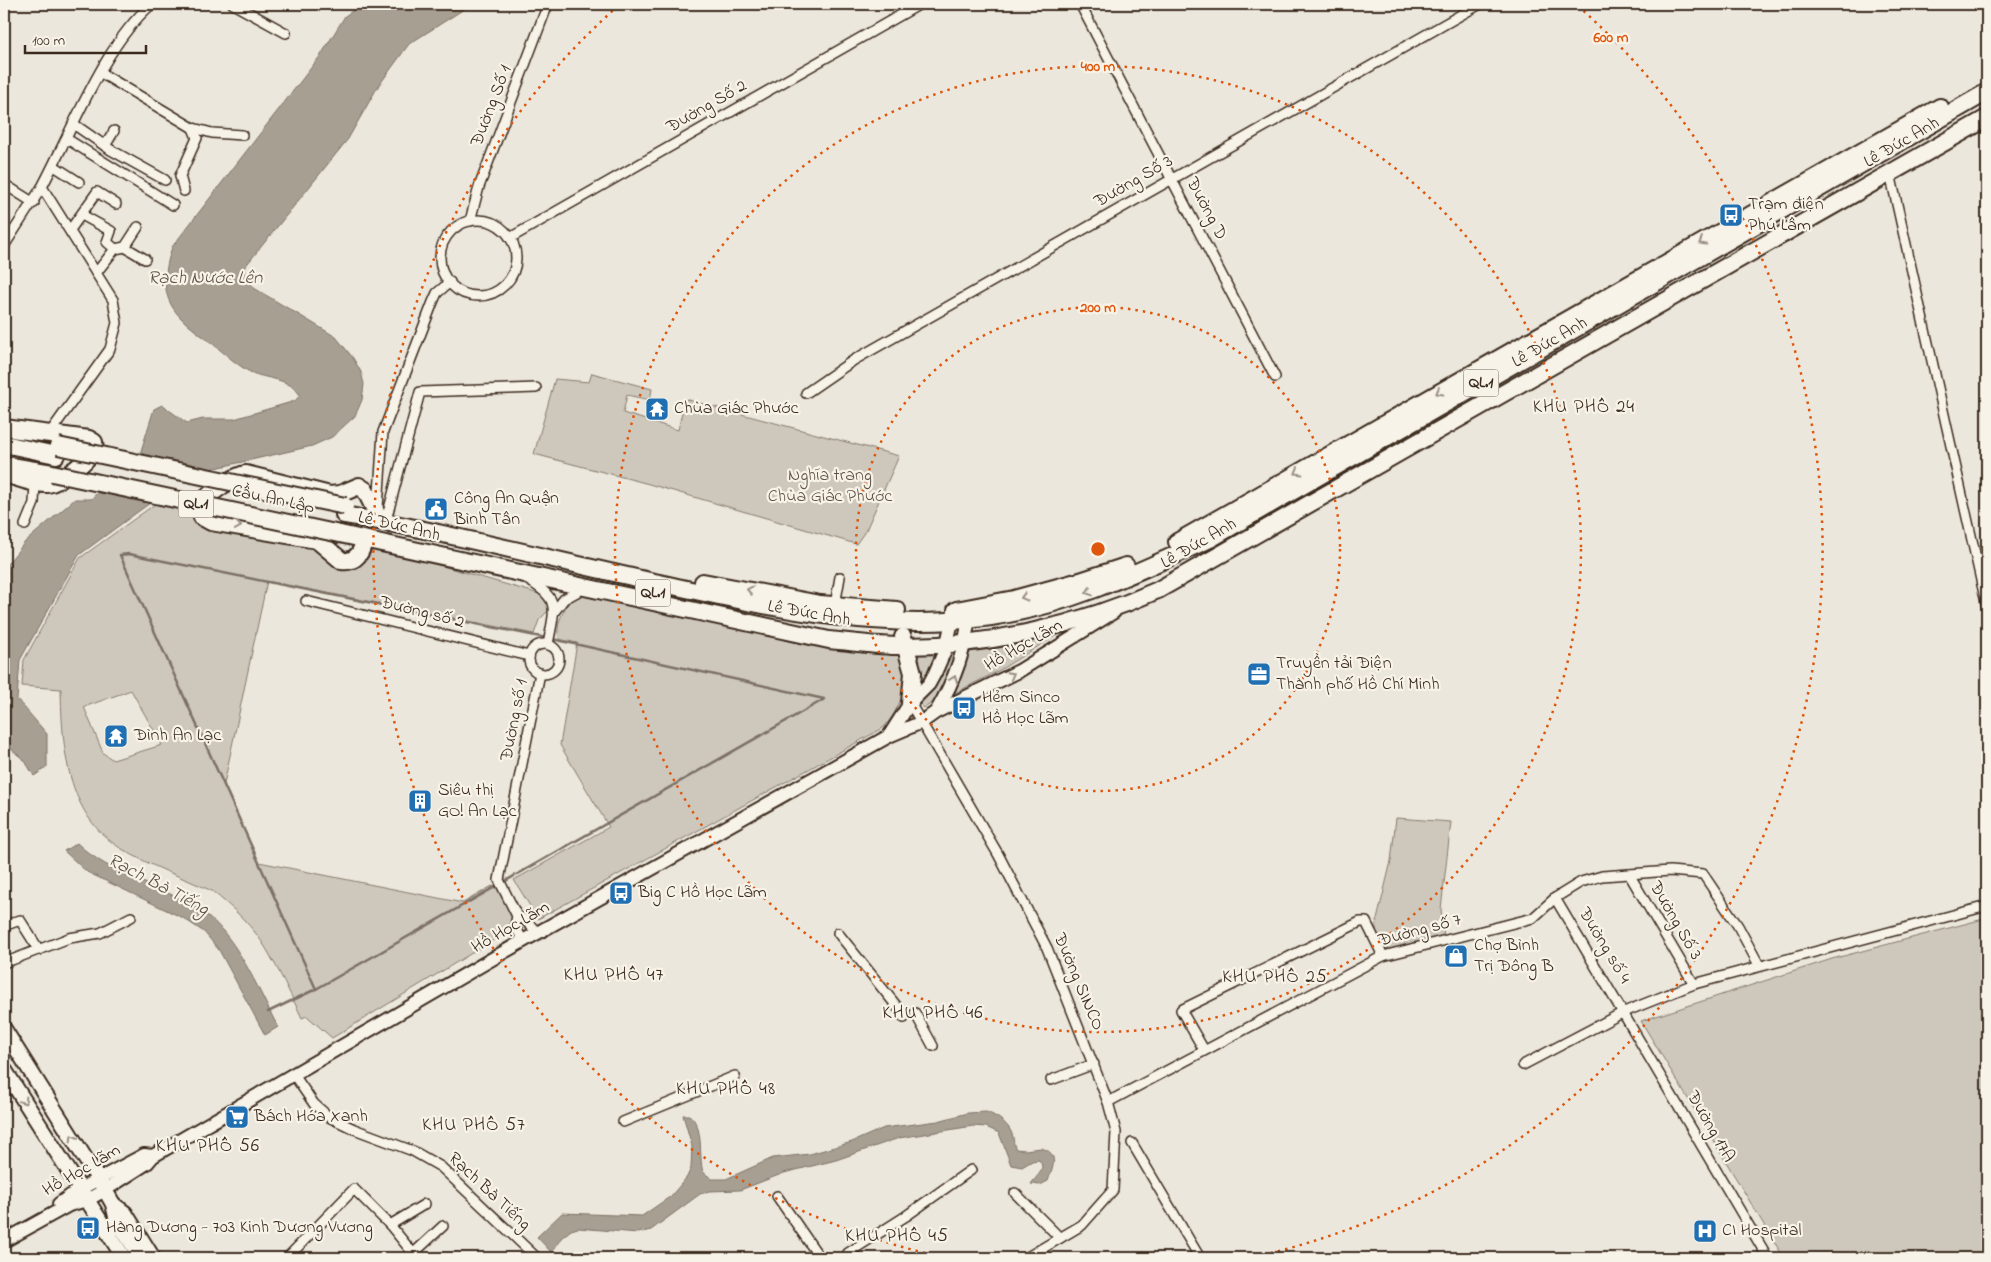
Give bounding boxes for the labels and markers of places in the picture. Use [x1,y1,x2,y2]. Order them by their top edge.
place label: Trạm điện Phú Lâm [1748,192,1824,239]
bus stop icon: Trạm điện Phú Lâm [1718,202,1744,228]
temple icon: Chùa Giác Phước [644,396,670,422]
place label: Chùa Giác Phước [674,396,799,422]
place label: Công An Quận Bình Tân [453,486,559,533]
public building icon: Công An Quận Bình Tân [423,496,449,522]
centre of rings [1089,540,1107,558]
place label: Truyền tải Điện Thành phố Hồ Chí Minh [1276,651,1440,698]
office icon: Truyền tải Điện Thành phố Hồ Chí Minh [1246,661,1272,687]
place label: Hẻm Sinco Hồ Học Lãm [982,685,1068,732]
bus stop icon: Hẻm Sinco Hồ Học Lãm [951,695,977,721]
temple icon: Đình An Lạc [103,723,129,749]
place label: Đình An Lạc [133,723,221,749]
place label: Siêu thị GO! An Lạc [438,778,517,825]
building icon: Siêu thị GO! An Lạc [407,788,433,814]
bus stop icon: Big C Hồ Học Lãm [608,880,634,906]
place label: Big C Hồ Học Lãm [637,880,767,907]
place label: Chợ Bình Trị Đông B [1474,933,1554,981]
shop icon: Chợ Bình Trị Đông B [1443,943,1469,969]
supermarket icon: Bách Hóa Xanh [224,1104,250,1130]
place label: Bách Hóa Xanh [253,1104,368,1130]
bus stop icon: Hàng Dương - 703 Kinh Dương Vương [75,1215,101,1241]
place label: Hàng Dương - 703 Kinh Dương Vương [106,1215,373,1242]
hospital icon: CI Hospital [1692,1218,1718,1244]
place label: CI Hospital [1722,1218,1801,1244]

